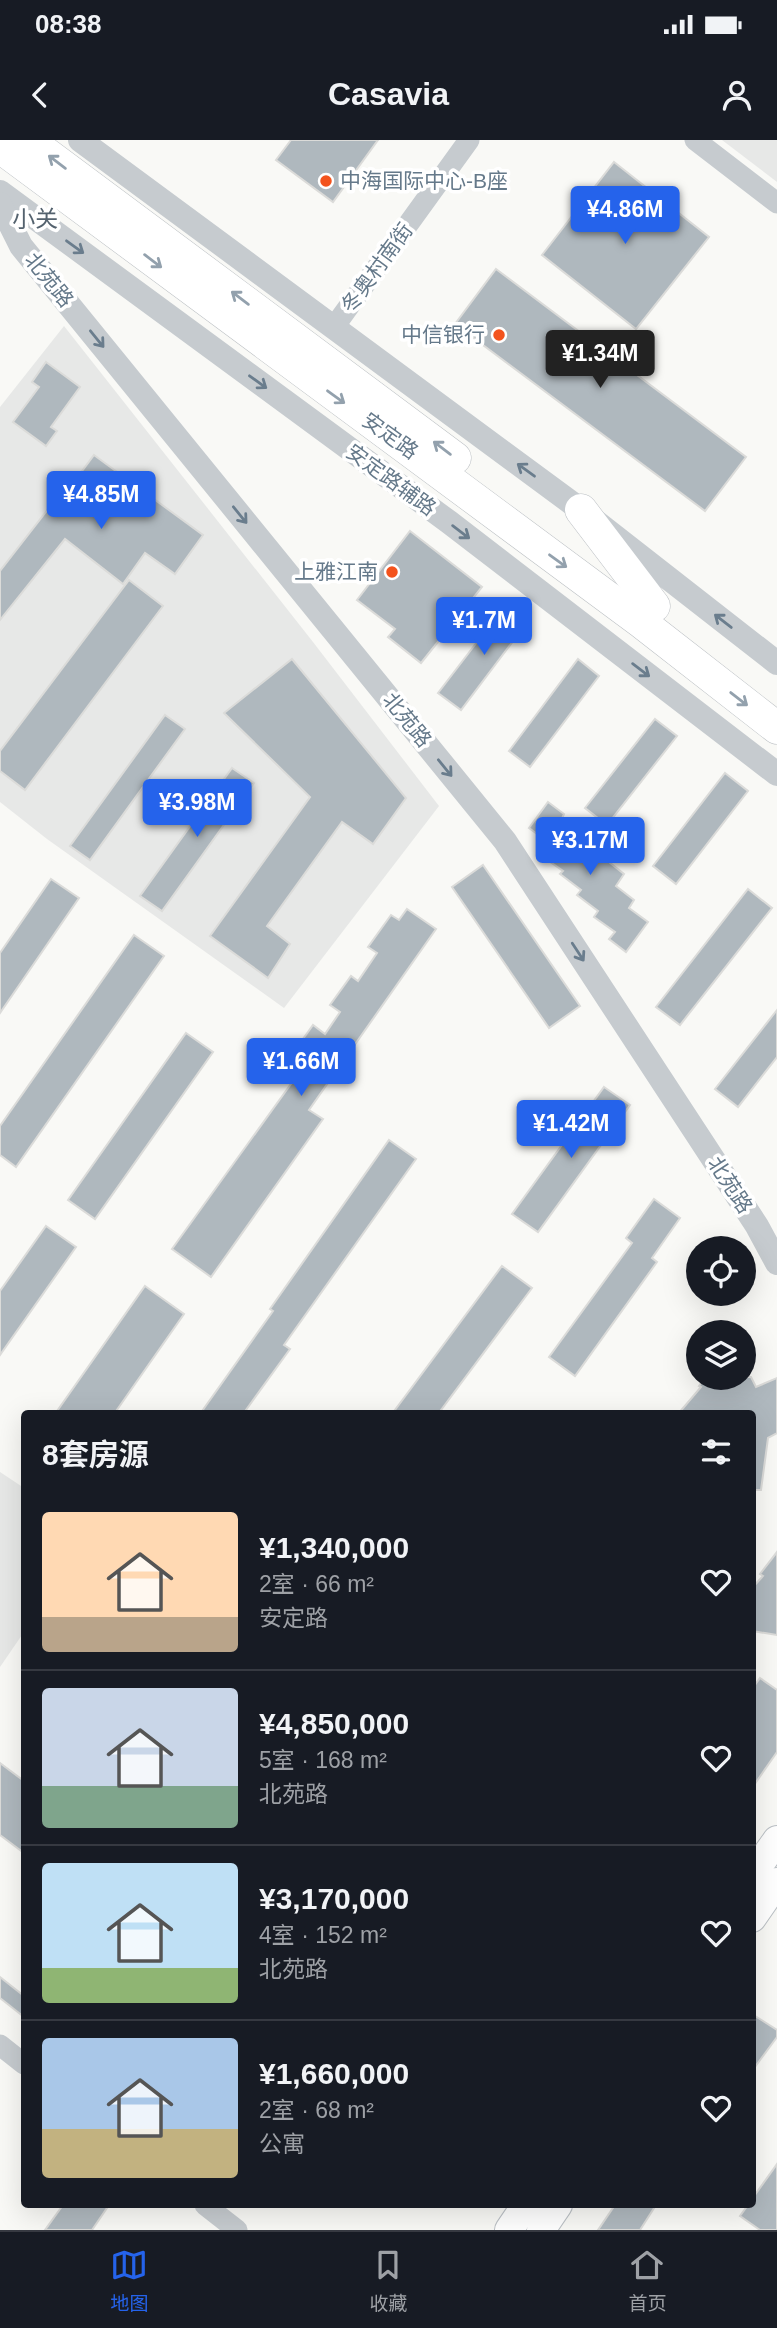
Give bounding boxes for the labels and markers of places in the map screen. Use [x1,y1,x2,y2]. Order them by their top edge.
place label: 中海国际中心-B座 [340,169,508,192]
marker: 中海国际中心-B座 [318,173,334,189]
pin: ¥4.86M [568,186,682,246]
place label: 中信银行 [401,323,485,346]
marker: 中信银行 [491,327,507,343]
pin: ¥1.34M [543,330,657,390]
pin: ¥4.85M [44,472,158,531]
place label: 上雅江南 [294,560,378,583]
marker: 上雅江南 [384,564,400,580]
pin: ¥1.7M [435,598,533,657]
pin: ¥3.98M [140,780,254,839]
pin: ¥3.17M [533,818,647,877]
pin: ¥1.66M [244,1038,358,1098]
pin: ¥1.42M [514,1100,628,1160]

